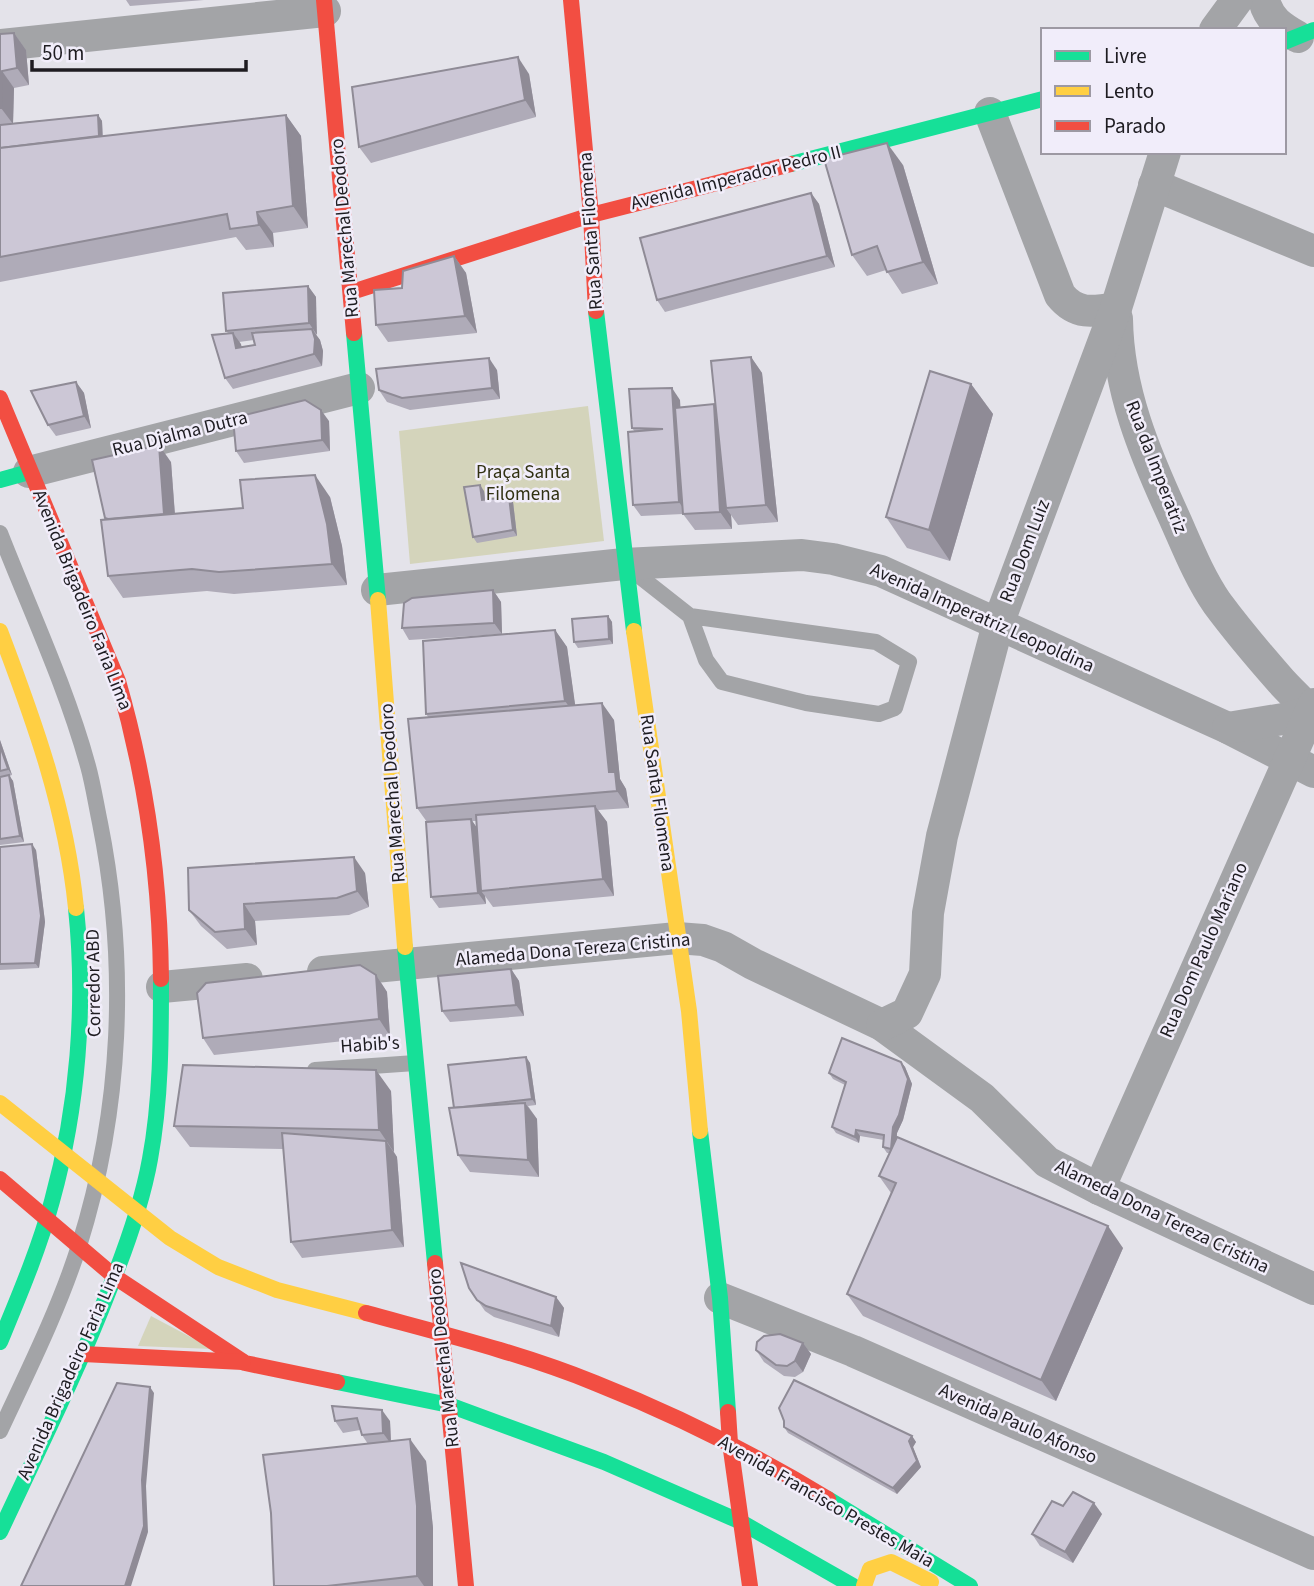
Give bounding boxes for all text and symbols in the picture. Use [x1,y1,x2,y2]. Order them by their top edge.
scale bar [32,28,245,72]
legend [1041,28,1286,154]
text: 50 m [42,38,84,68]
text: Livre [1104,41,1147,71]
text: Lento [1104,76,1154,106]
text: Parado [1104,111,1166,141]
street label: Rua Marechal Deodoro [324,137,366,319]
street label: Avenida Imperador Pedro II [628,139,844,217]
street label: Rua Santa Filomena [572,151,610,311]
street label: Rua da Imperatriz [1118,397,1194,537]
street label: Rua Djalma Dutra [109,404,251,464]
park label: Praça Santa Filomena [476,459,570,508]
street label: Avenida Brigadeiro Faria Lima [25,486,139,714]
street label: Rua Dom Luiz [993,496,1057,606]
street label: Avenida Imperatriz Leopoldina [866,556,1098,680]
street label: Rua Marechal Deodoro [373,702,413,884]
street label: Rua Santa Filomena [633,713,681,873]
street label: Rua Dom Paulo Mariano [1153,858,1255,1042]
street label: Alameda Dona Tereza Cristina [454,926,692,974]
street label: Corredor ABD [80,929,108,1037]
street label: Habib's [339,1029,401,1061]
street label: Alameda Dona Tereza Cristina [1050,1153,1274,1281]
street label: Avenida Brigadeiro Faria Lima [11,1258,131,1484]
street label: Rua Marechal Deodoro [421,1267,467,1449]
street label: Avenida Paulo Afonso [935,1377,1101,1471]
street label: Avenida Francisco Prestes Maia [713,1429,939,1575]

